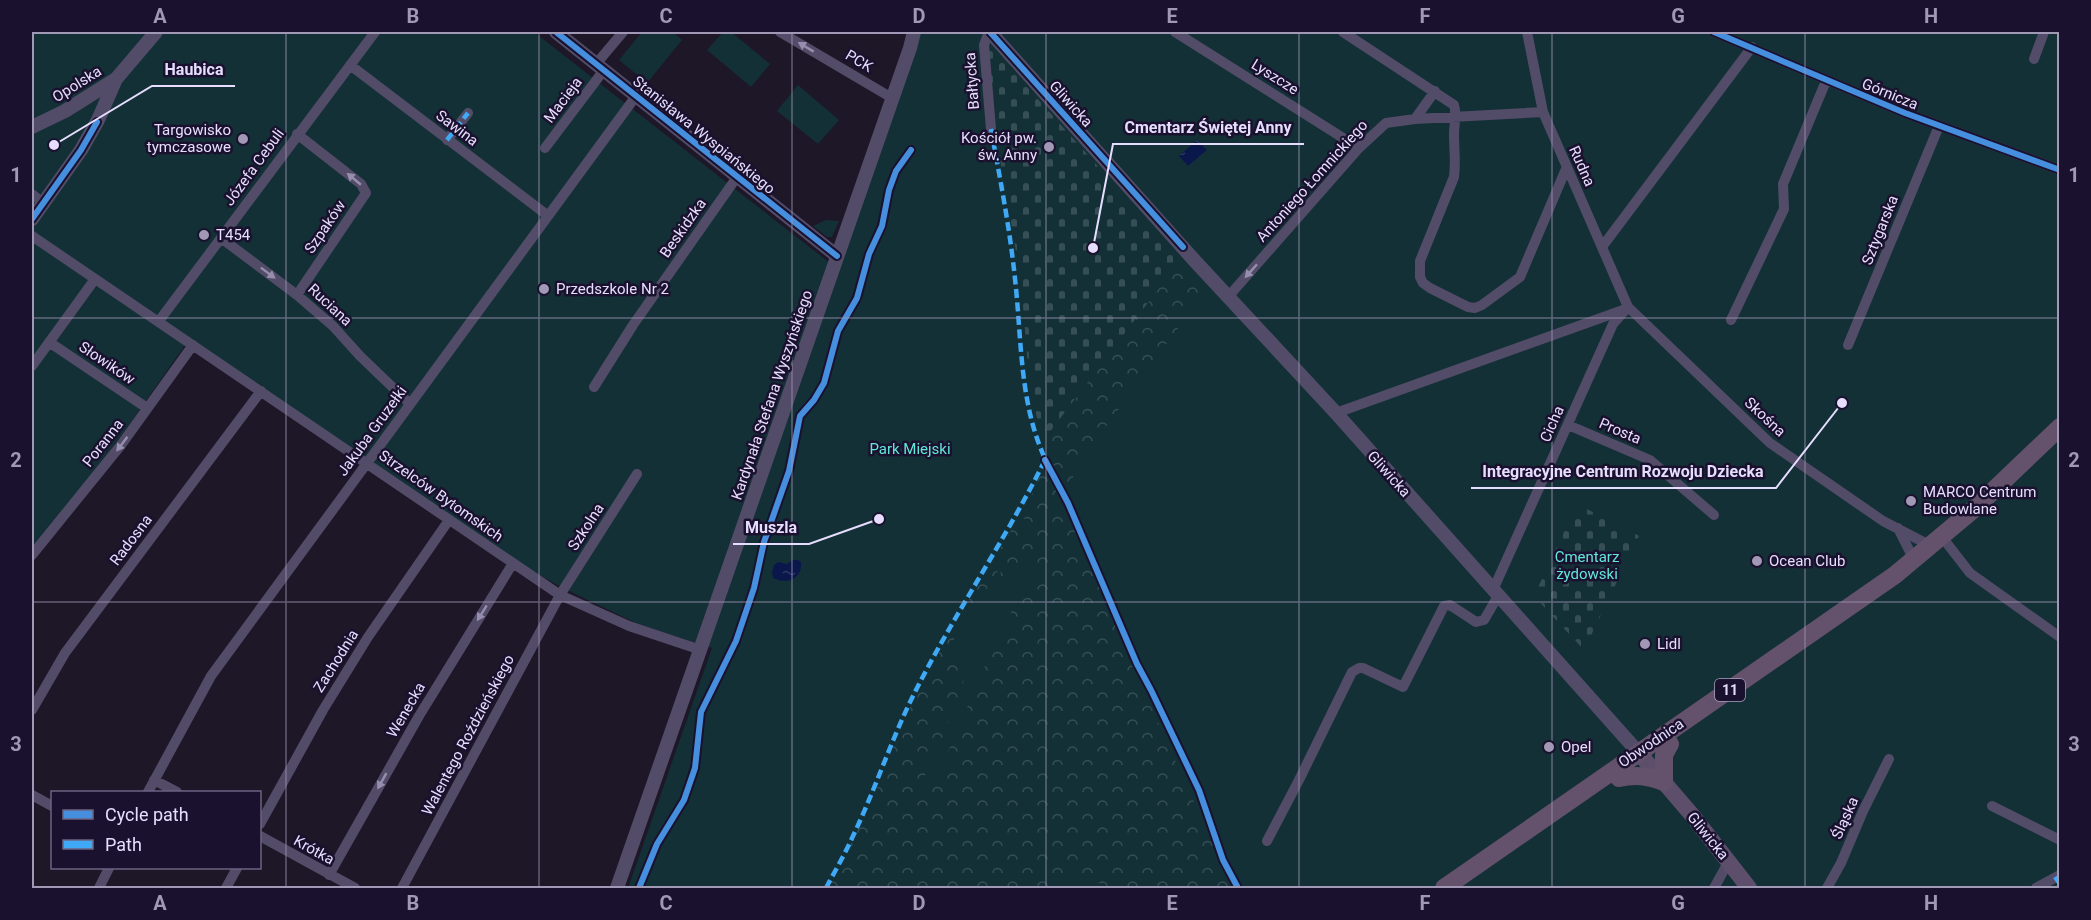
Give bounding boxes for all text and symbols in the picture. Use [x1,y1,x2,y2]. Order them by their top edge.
text: A [153,4,167,28]
text: B [407,4,419,28]
text: C [659,4,673,28]
text: D [913,4,926,28]
text: E [1166,4,1178,28]
text: F [1420,4,1431,28]
text: G [1671,4,1685,28]
text: H [1924,4,1938,28]
one-way arrow [797,42,814,52]
street label: PCK [842,46,876,76]
callout: Haubica [152,52,235,86]
street label: Bałtycka [961,52,983,110]
street label: Lyszcze [1248,55,1302,99]
text: Haubica [165,60,224,79]
street label: Opolska [49,62,105,106]
street label: Stanisława Wyspiańskiego [629,72,779,198]
street label: Macieja [540,74,586,126]
street label: Górnicza [1859,75,1921,113]
street label: Gliwicka [1046,77,1096,131]
street label: Sawina [432,106,482,150]
callout: Cmentarz Świętej Anny [1113,110,1304,144]
street label: Antoniego Łomnickiego [1253,116,1371,246]
text: Cmentarz Świętej Anny [1124,118,1292,137]
place label: Targowisko tymczasowe [147,121,231,156]
street label: Józefa Cebuli [220,125,288,209]
place label: Kościół pw. św. Anny [961,129,1037,164]
marker: Targowisko tymczasowe [236,132,250,146]
marker: Kościół pw. św. Anny [1042,140,1056,154]
street label: Rudna [1565,143,1599,189]
text: 1 [10,163,22,187]
text: 1 [2068,163,2080,187]
one-way arrow [347,173,362,186]
street label: Sztygarska [1858,193,1902,267]
street label: Beskidzka [656,195,710,261]
street label: Szpaków [301,197,349,257]
place label: T454 [216,226,251,244]
marker: T454 [197,228,211,242]
one-way arrow [1244,263,1258,278]
one-way arrow [260,266,275,278]
street label: Ruciana [304,280,356,330]
place label: Przedszkole Nr 2 [556,280,669,298]
marker: Przedszkole Nr 2 [537,282,551,296]
street label: Kardynała Stefana Wyszyńskiego [728,288,816,502]
street label: Słowików [75,338,139,388]
street label: Jakuba Gruzełki [333,383,411,479]
street label: Skośna [1741,394,1789,440]
street label: Cicha [1536,403,1568,445]
street label: Prosta [1596,414,1644,448]
street label: Poranna [79,416,127,470]
one-way arrow [116,435,128,451]
park label: Park Miejski [869,440,951,458]
street label: Strzelców Bytomskich [376,446,506,546]
street label: Gliwicka [1364,447,1414,501]
text: 2 [10,448,22,472]
text: 2 [2068,448,2080,472]
callout: Integracyjne Centrum Rozwoju Dziecka [1471,454,1776,488]
text: Integracyjne Centrum Rozwoju Dziecka [1482,462,1764,481]
place label: MARCO Centrum Budowlane [1923,483,2036,518]
marker: MARCO Centrum Budowlane [1904,494,1918,508]
street label: Szkolna [564,500,608,554]
callout: Muszla [733,510,809,544]
street label: Radosna [106,511,156,569]
text: Muszla [745,518,798,537]
park label: Cmentarz żydowski [1555,548,1619,583]
place label: Ocean Club [1769,552,1845,570]
marker: Ocean Club [1750,554,1764,568]
one-way arrow [477,605,488,621]
street label: Zachodnia [310,626,362,696]
place label: Lidl [1657,635,1681,653]
marker: Lidl [1638,637,1652,651]
street label: Walentego Roździeńskiego [418,652,518,818]
street label: Wenecka [383,679,429,741]
road number: 11 [1715,679,1745,701]
street label: Obwodnica [1615,715,1687,771]
text: 3 [10,732,22,756]
text: 3 [2068,732,2080,756]
place label: Opel [1561,738,1591,756]
marker: Opel [1542,740,1556,754]
one-way arrow [377,772,387,789]
legend [51,791,261,869]
street label: Śląska [1828,794,1862,842]
text: Cycle path [105,804,189,825]
street label: Gliwicka [1683,809,1733,863]
street label: Krótka [291,832,337,868]
text: Path [105,834,142,855]
text: A [153,891,167,915]
text: B [407,891,419,915]
text: C [659,891,673,915]
text: D [913,891,926,915]
text: E [1166,891,1178,915]
text: F [1420,891,1431,915]
text: G [1671,891,1685,915]
text: H [1924,891,1938,915]

